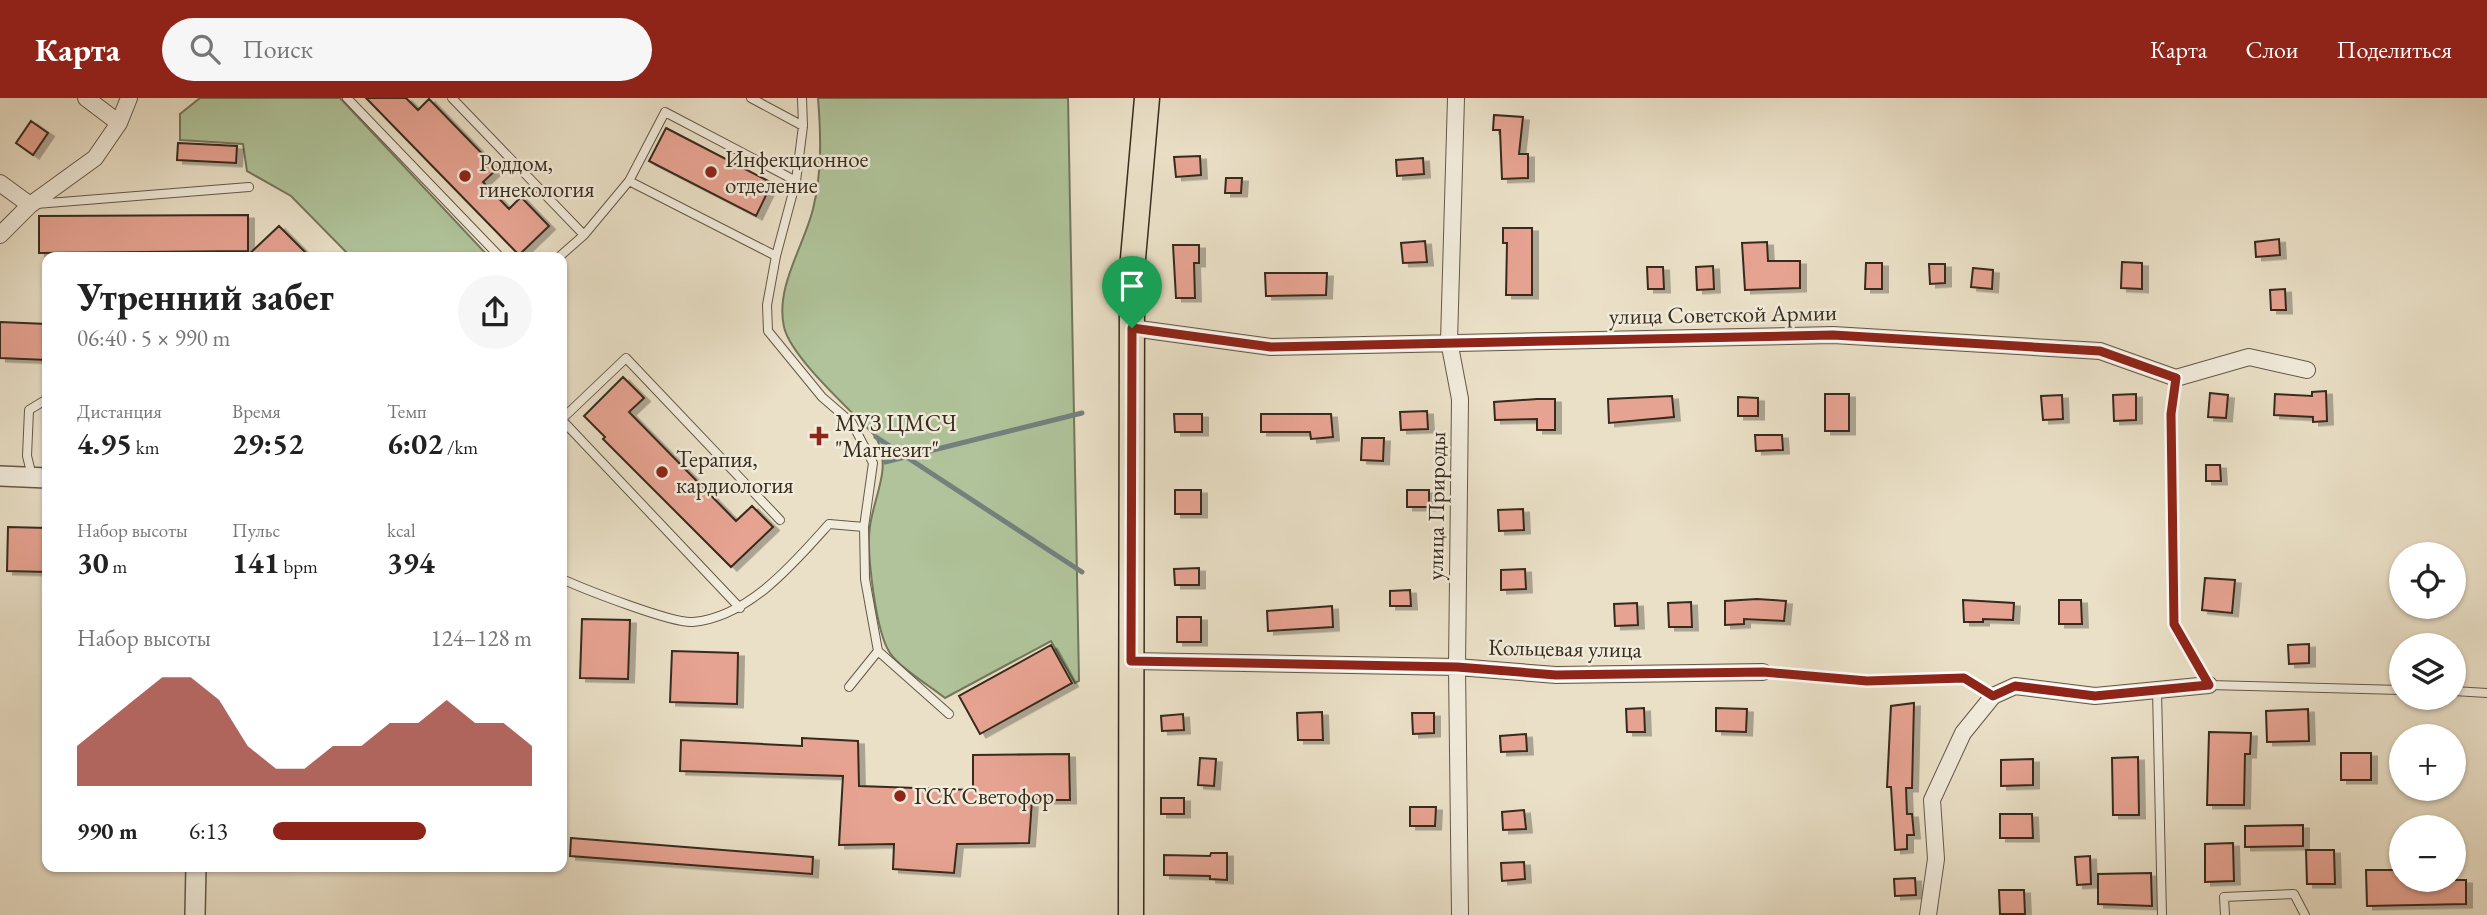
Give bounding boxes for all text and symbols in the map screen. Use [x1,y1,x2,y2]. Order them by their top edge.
search box [162,18,652,81]
text: Карта [35,28,120,71]
icon: search [186,30,224,68]
text: Поиск [242,32,313,66]
text: Карта [2150,34,2207,65]
text: Слои [2245,34,2299,65]
text: Поделиться [2337,34,2452,65]
place label: Инфекционное отделение [725,144,869,200]
place label: Роддом, гинекология [479,148,595,204]
marker: Инфекционное отделение [703,164,719,180]
marker: Роддом, гинекология [457,168,473,184]
pin [1102,256,1162,328]
icon: arrive [1113,267,1151,305]
text: Утренний забег [77,272,334,321]
button: share [458,275,532,349]
street label: улица Советской Армии [1609,297,1837,331]
text: 06:40 · 5 × 990 m [77,323,230,353]
text: Дистанция [77,399,162,424]
text: Время [232,399,281,424]
text: Темп [387,399,427,424]
place label: МУЗ ЦМСЧ "Магнезит" [835,408,957,464]
text: 4.95 [77,424,132,463]
text: 29:52 [232,424,304,463]
text: 6:02 [387,424,443,463]
marker: МУЗ ЦМСЧ "Магнезит" [809,426,829,446]
street label: улица Природы [1420,431,1452,581]
text: km [132,435,160,460]
text: /km [443,435,478,460]
place label: Терапия, кардиология [676,444,794,500]
marker: Терапия, кардиология [654,464,670,480]
text: Набор высоты [77,518,188,543]
text: Пульс [232,518,280,543]
text: kcal [387,518,416,543]
map controls [2389,542,2466,892]
button: locate [2389,542,2466,619]
text: 30 [77,543,109,582]
text: 141 [232,543,280,582]
text: 394 [387,543,435,582]
text: m [109,554,127,579]
text: bpm [280,554,318,579]
text: Набор высоты [77,623,211,653]
text: 124–128 m [431,623,532,653]
street label: Кольцевая улица [1488,632,1643,664]
button: layers [2389,633,2466,710]
button: + [2389,724,2466,801]
place label: ГСК Светофор [914,781,1054,811]
marker: ГСК Светофор [892,788,908,804]
button: − [2389,815,2466,892]
text: 990 m [77,816,138,846]
text: 6:13 [189,816,228,846]

